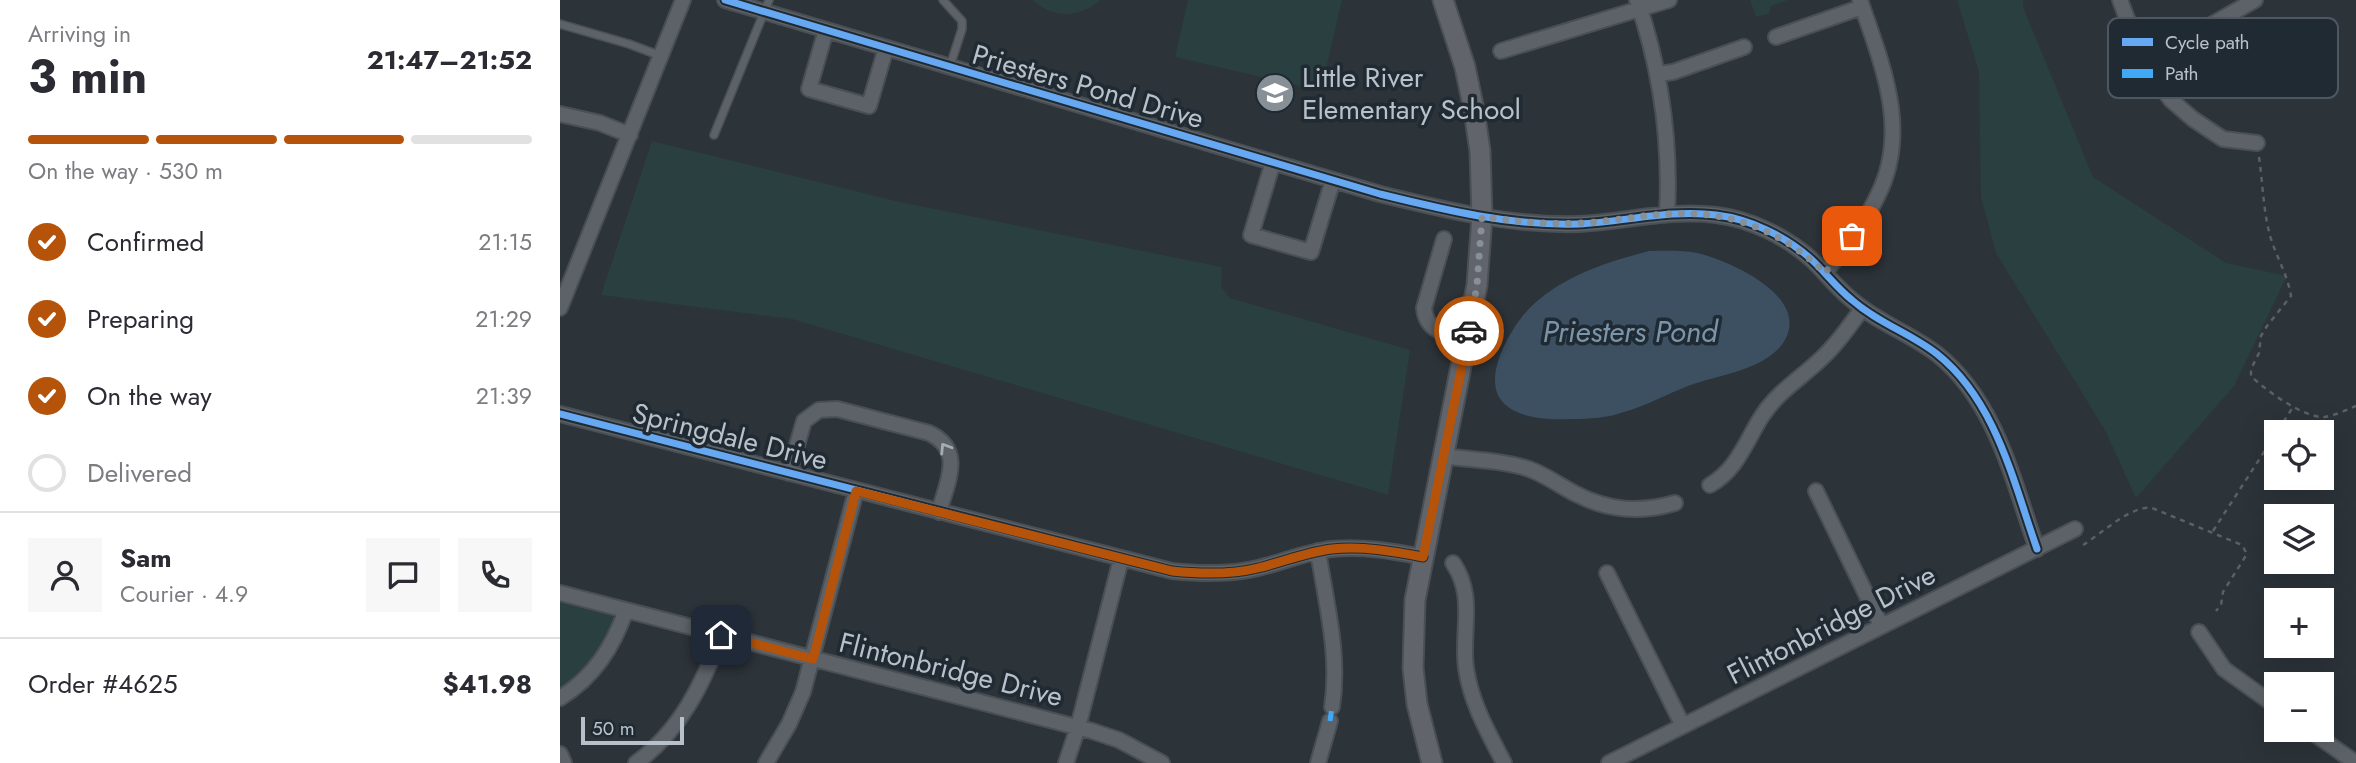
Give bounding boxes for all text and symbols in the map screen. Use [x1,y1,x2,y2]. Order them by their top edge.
text: Arriving in [28,17,131,51]
legend [2108,18,2338,98]
text: Cycle path [2165,29,2250,56]
street label: Priesters Pond Drive [967,34,1208,139]
text: 21:47–21:52 [367,41,532,79]
text: 3 min [28,44,147,110]
place label: Little River Elementary School [1302,57,1521,130]
text: Path [2165,60,2199,87]
school or university icon: Little River Elementary School [1254,72,1296,114]
text: On the way · 530 m [28,154,223,188]
pin [1822,206,1882,266]
icon: bag [1833,217,1871,255]
icon: check [28,223,66,261]
text: Confirmed [87,223,204,261]
text: 21:15 [478,225,532,259]
courier [1434,296,1504,366]
icon: check [28,300,66,338]
text: Preparing [87,300,194,338]
text: 21:29 [475,302,532,336]
water label: Priesters Pond [1542,310,1719,353]
icon: car [1450,312,1488,350]
icon: check [28,377,66,415]
text: On the way [87,377,212,415]
text: 21:39 [476,379,532,413]
street label: Springdale Drive [628,392,832,481]
map controls [2264,420,2334,742]
button: locate [2264,420,2334,490]
one-way arrow [940,442,953,455]
text: Delivered [87,454,192,492]
button: layers [2264,504,2334,574]
button: person [28,538,102,612]
button: chat [366,538,440,612]
button: phone [458,538,532,612]
text: Sam [120,539,172,577]
street label: Flintonbridge Drive [1720,554,1943,695]
text: Courier · 4.9 [120,577,248,611]
button: + [2264,588,2334,658]
pin [691,605,751,665]
icon: home [702,616,740,654]
street label: Flintonbridge Drive [835,622,1067,717]
text: Order #4625 [28,665,178,703]
text: $41.98 [442,665,532,703]
button: − [2264,672,2334,742]
scale bar [581,714,684,746]
text: 50 m [592,715,635,742]

